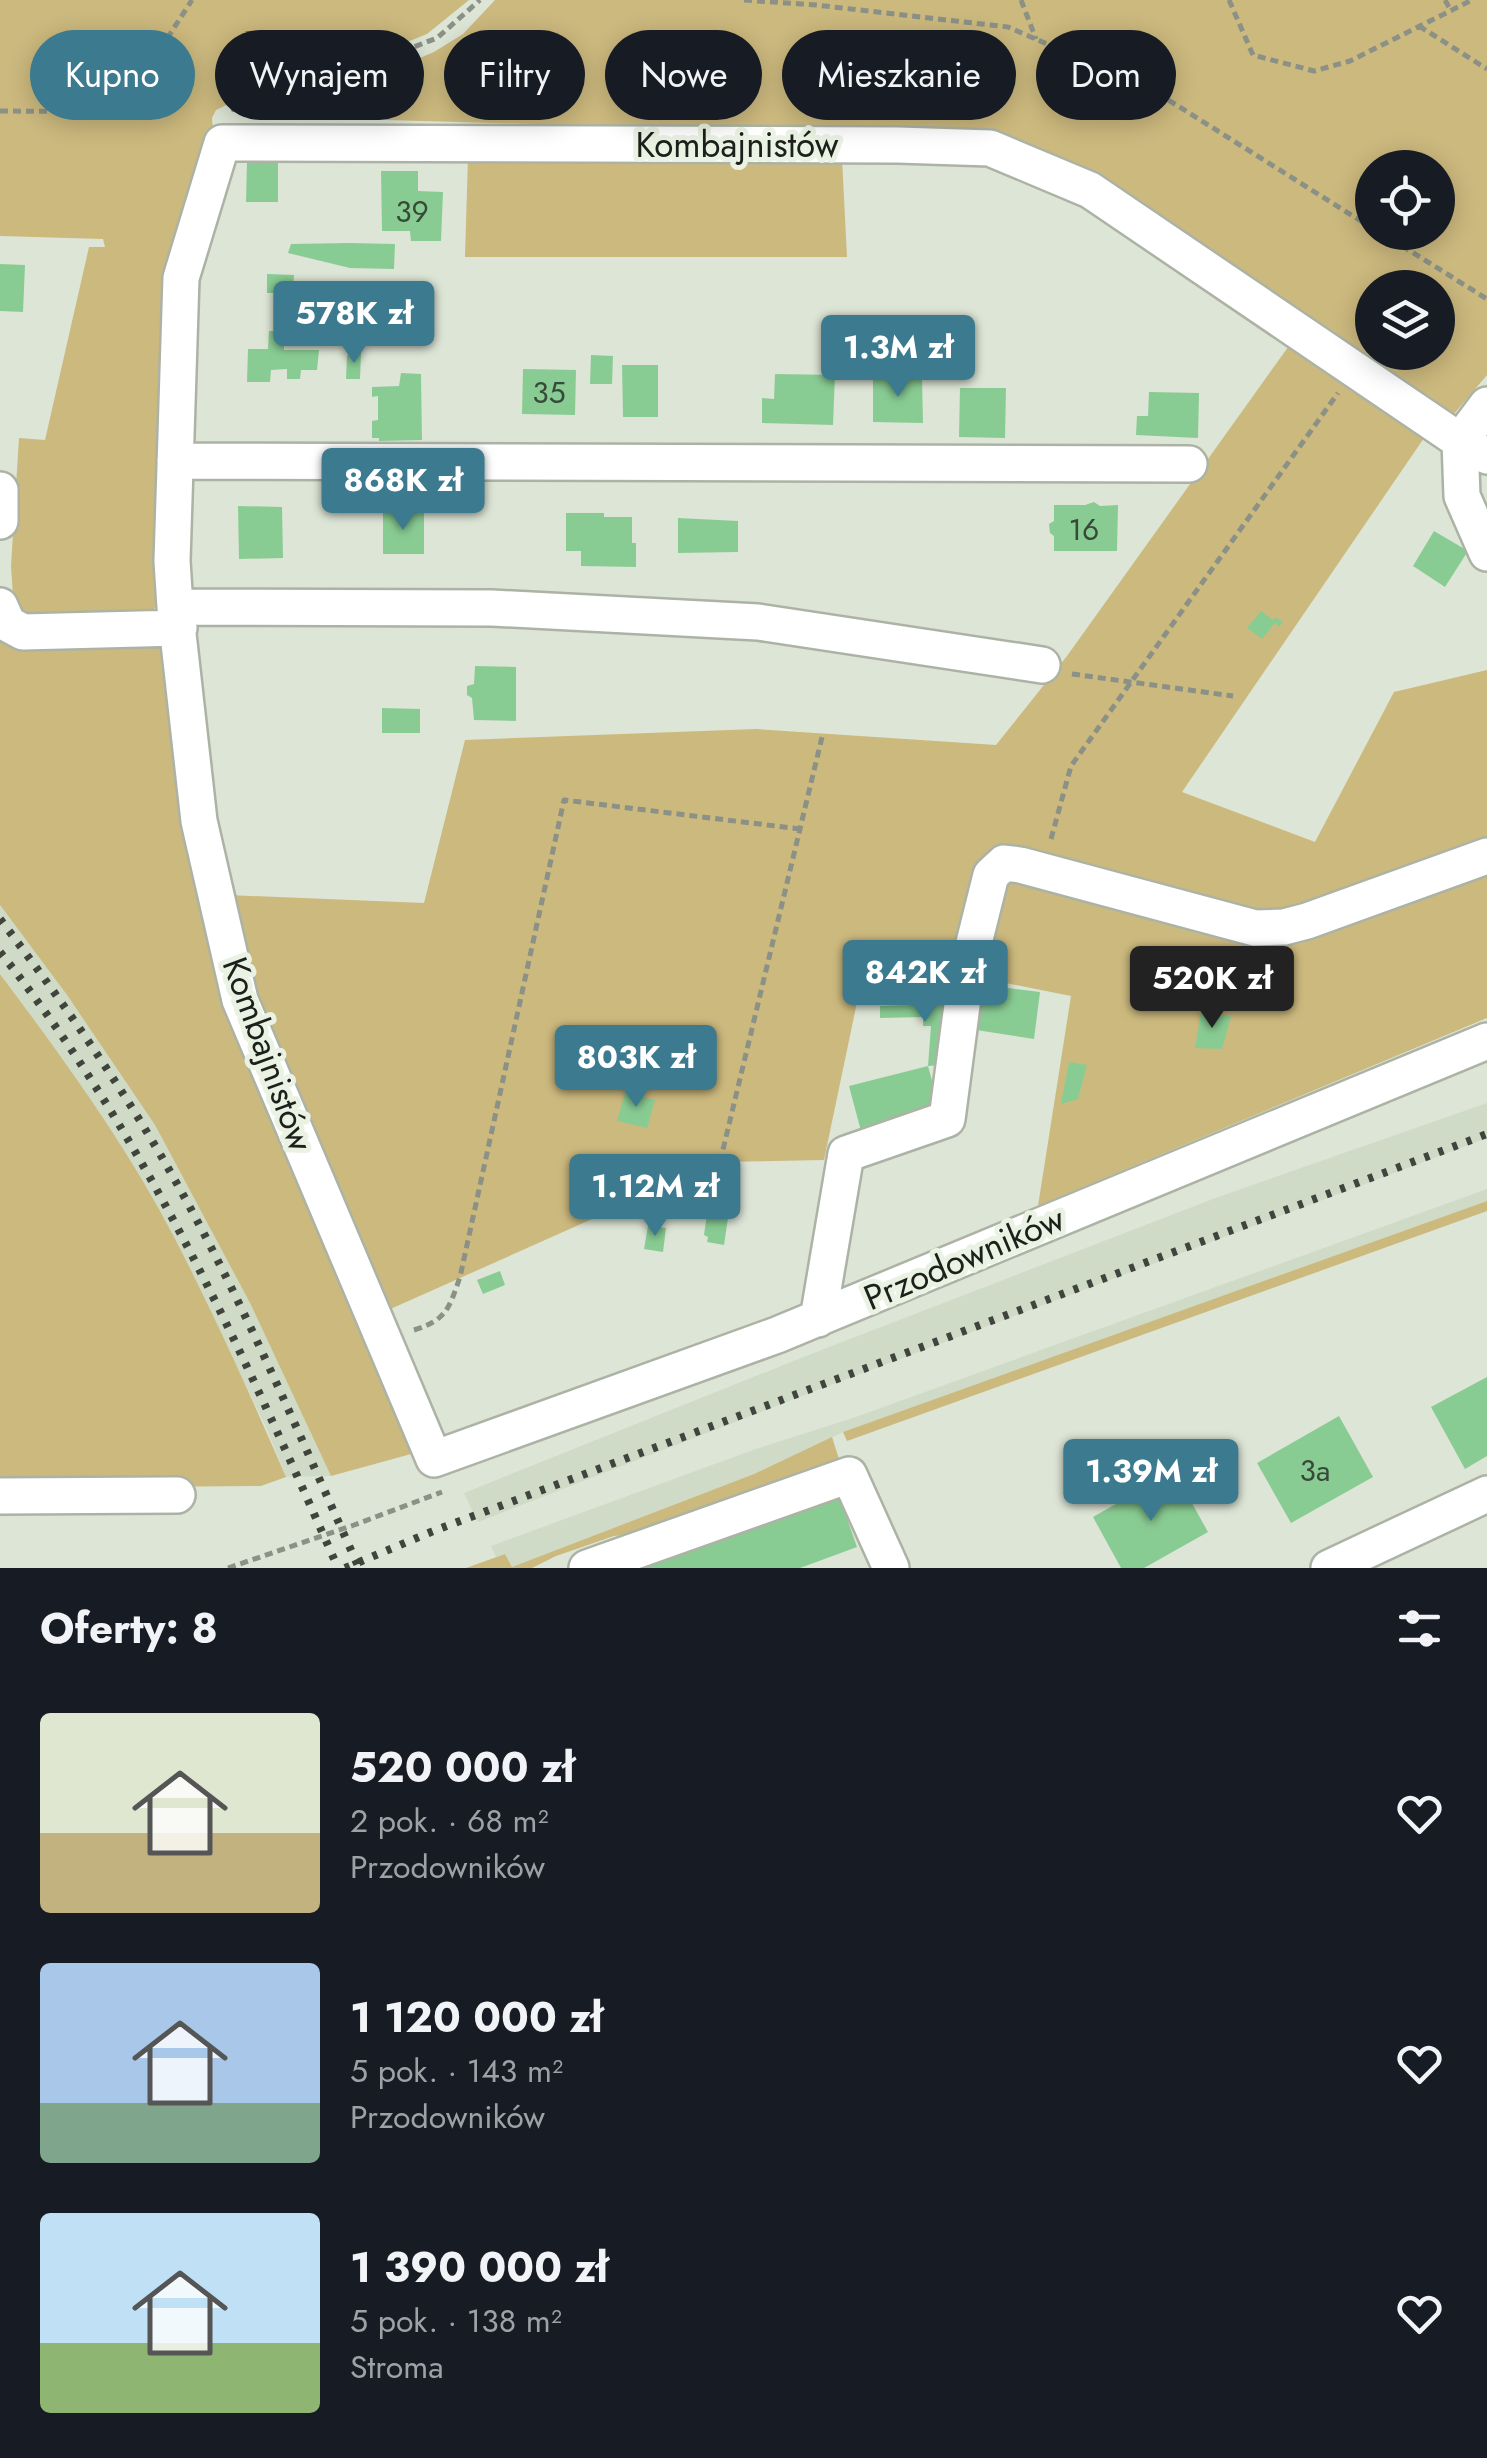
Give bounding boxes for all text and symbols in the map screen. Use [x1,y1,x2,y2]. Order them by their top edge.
chip: Kupno [30,30,195,120]
chip: Wynajem [215,30,424,120]
chip: Filtry [444,30,585,120]
chip: Nowe [605,30,762,120]
chip: Mieszkanie [782,30,1016,120]
chip: Dom [1036,30,1176,120]
street label: Kombajnistów [635,120,839,170]
map controls [1355,150,1455,370]
button: locate [1355,150,1455,250]
house number: 39 [395,190,429,233]
button: layers [1355,270,1455,370]
pin: 578K zł [262,281,446,366]
text: 578K zł [295,290,413,336]
pin: 1.3M zł [806,315,990,400]
text: 1.3M zł [843,324,953,370]
house number: 35 [532,371,566,414]
pin: 868K zł [311,448,495,533]
text: 868K zł [344,457,462,503]
house number: 16 [1069,508,1099,551]
pin: 842K zł [833,940,1017,1025]
pin: 520K zł [1120,946,1304,1031]
text: 842K zł [865,949,985,995]
street label: Kombajnistów [210,950,326,1158]
text: 520K zł [1152,955,1272,1001]
pin: 803K zł [544,1025,728,1110]
text: 803K zł [577,1034,695,1080]
pin: 1.12M zł [552,1154,758,1239]
text: 1.12M zł [591,1163,719,1209]
street label: Przodowników [856,1193,1072,1323]
pin: 1.39M zł [1048,1439,1254,1524]
text: 1.39M zł [1085,1448,1217,1494]
house number: 3a [1300,1449,1330,1492]
text: Oferty: 8 [40,1598,218,1659]
icon: filters [1392,1601,1447,1656]
text: 520 000 zł [350,1737,574,1798]
icon: home [120,1753,240,1873]
icon: heart [1392,1786,1447,1841]
text: 2 pok. · 68 m² [350,1798,549,1844]
text: Przodowników [350,1844,545,1890]
text: 1 120 000 zł [350,1987,603,2048]
icon: home [120,2003,240,2123]
icon: heart [1392,2036,1447,2091]
text: 5 pok. · 143 m² [350,2048,563,2094]
text: Przodowników [350,2094,545,2140]
text: 1 390 000 zł [350,2237,608,2298]
icon: home [120,2253,240,2373]
icon: heart [1392,2286,1447,2341]
text: 5 pok. · 138 m² [350,2298,562,2344]
text: Stroma [350,2344,444,2390]

